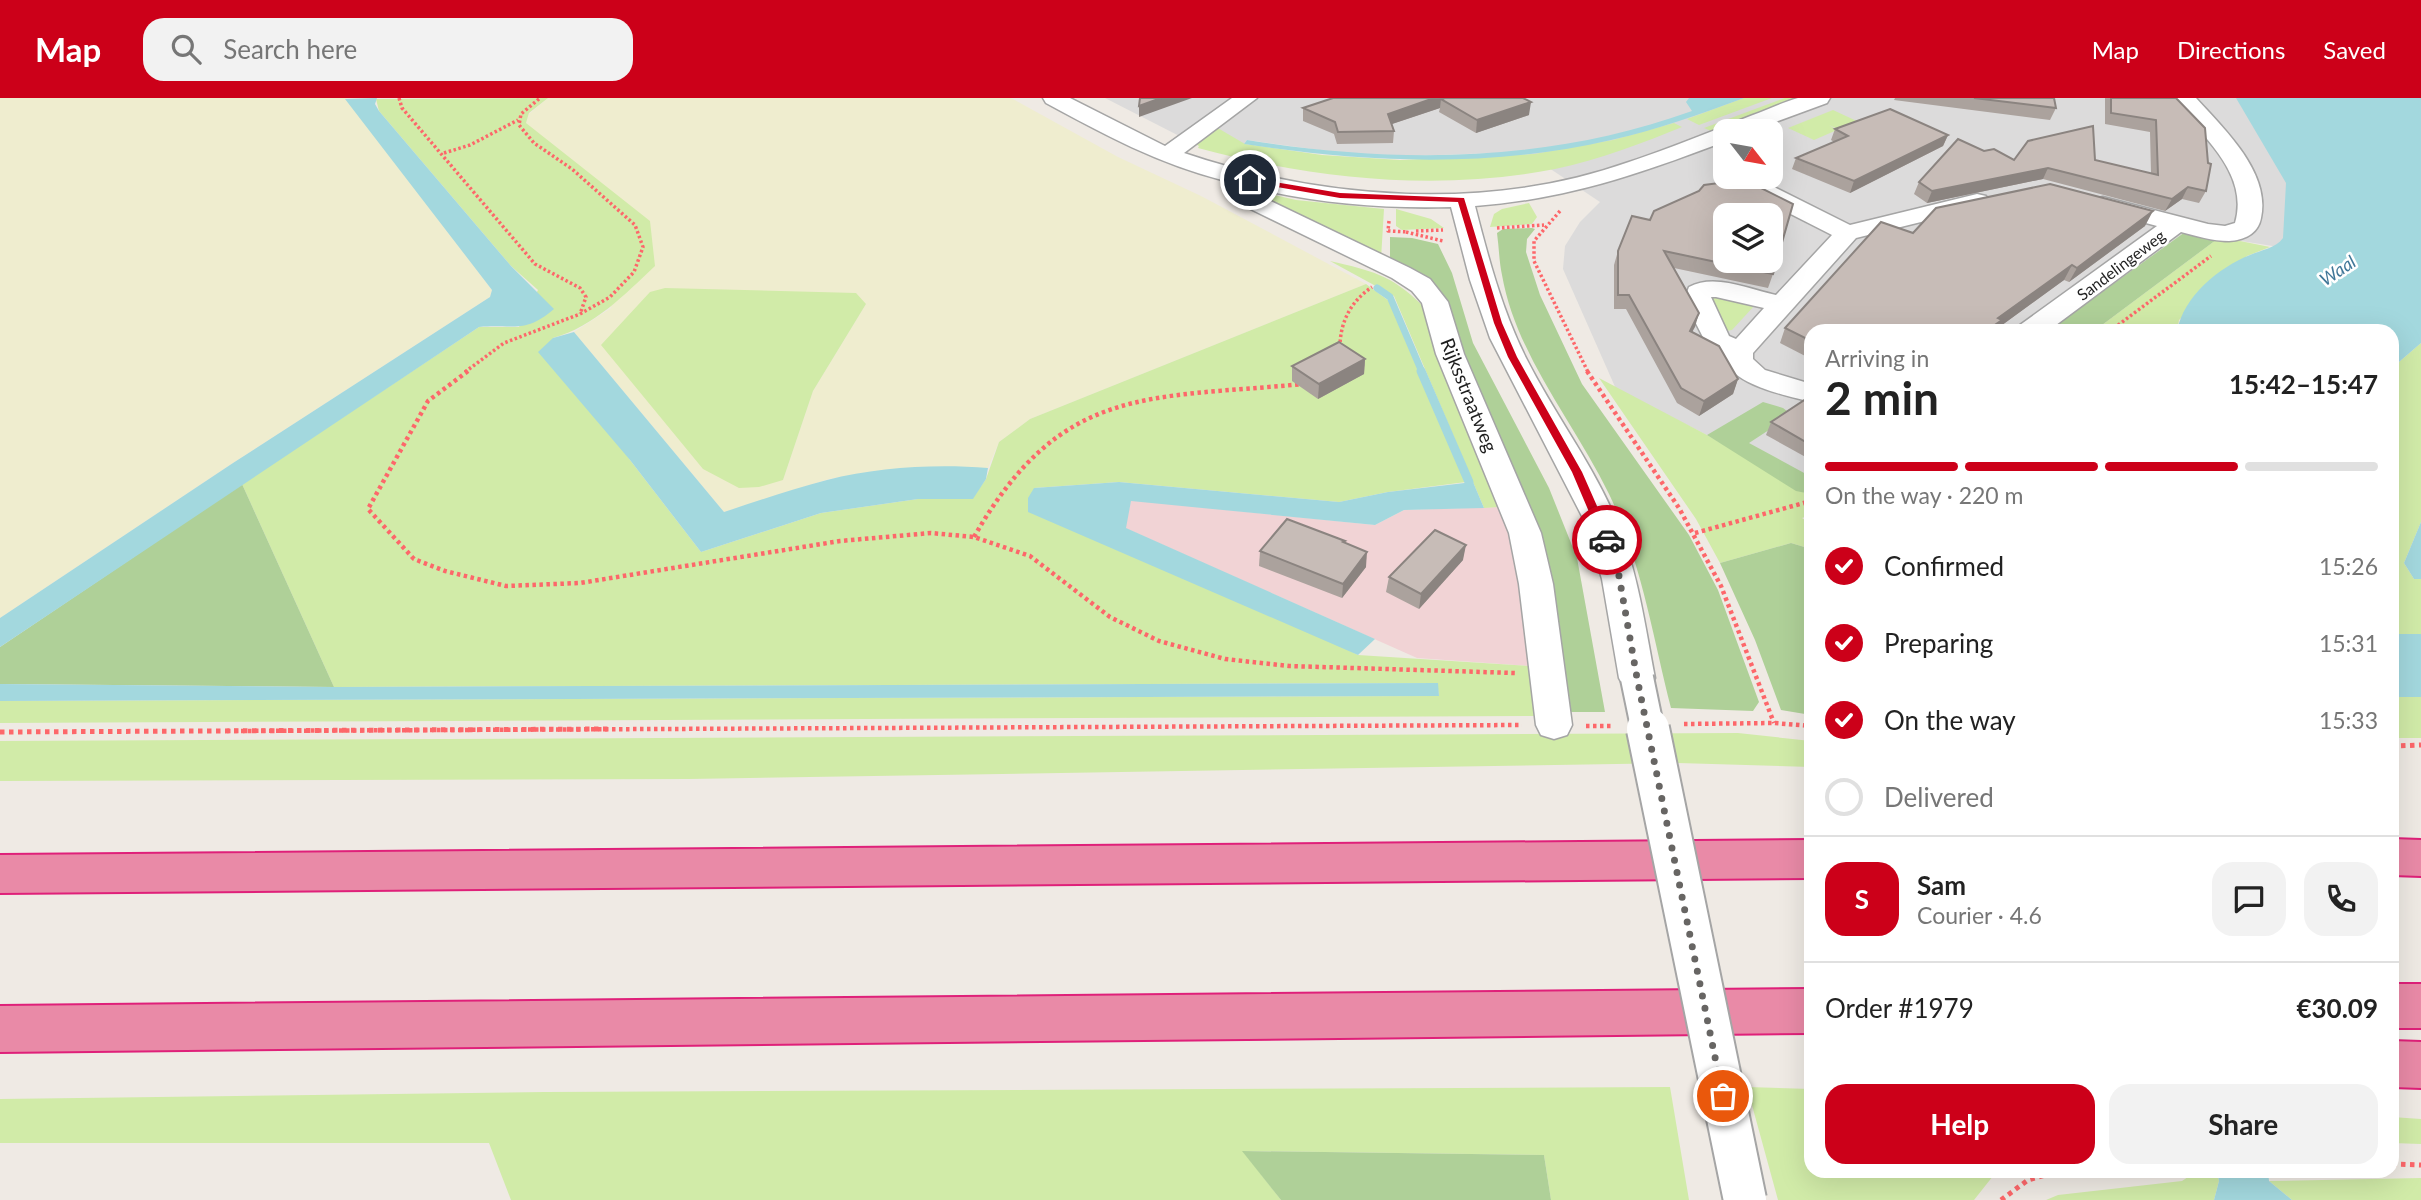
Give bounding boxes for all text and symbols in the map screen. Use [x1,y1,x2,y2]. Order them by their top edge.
search box [143,18,633,81]
text: Map [35,29,101,69]
icon: search [167,30,205,68]
text: Search here [223,33,357,65]
text: Map [2092,35,2139,64]
text: Directions [2177,35,2285,64]
text: Saved [2323,35,2386,64]
north arrow [1713,119,1783,189]
map controls [1713,119,1783,273]
pin [1220,150,1280,210]
icon: home [1231,161,1269,199]
button: layers [1713,203,1783,273]
street label: Sandelingeweg [2073,225,2168,304]
water label: Waal [2315,250,2360,290]
street label: Rijksstraatweg [1436,334,1503,455]
text: Arriving in [1825,344,1929,372]
text: 15:42–15:47 [2229,368,2378,400]
text: 2 min [1825,370,1939,425]
text: On the way · 220 m [1825,481,2024,509]
courier [1572,505,1642,575]
icon: car [1588,521,1626,559]
icon: check [1825,547,1863,585]
text: Confirmed [1884,550,2004,582]
text: 15:26 [2319,552,2378,580]
icon: check [1825,624,1863,662]
text: Preparing [1884,627,1993,659]
text: 15:31 [2319,629,2378,657]
icon: check [1825,701,1863,739]
text: On the way [1884,704,2016,736]
text: 15:33 [2319,706,2378,734]
text: Delivered [1884,781,1994,813]
button: chat [2212,862,2286,936]
button: phone [2304,862,2378,936]
text: Sam [1917,869,1966,901]
text: S [1855,883,1869,915]
text: Courier · 4.6 [1917,901,2042,929]
text: Order #1979 [1825,992,1974,1024]
text: €30.09 [2296,992,2378,1024]
pin [1693,1066,1753,1126]
icon: bag [1704,1077,1742,1115]
button: Help [1825,1084,2095,1164]
button: Share [2109,1084,2378,1164]

